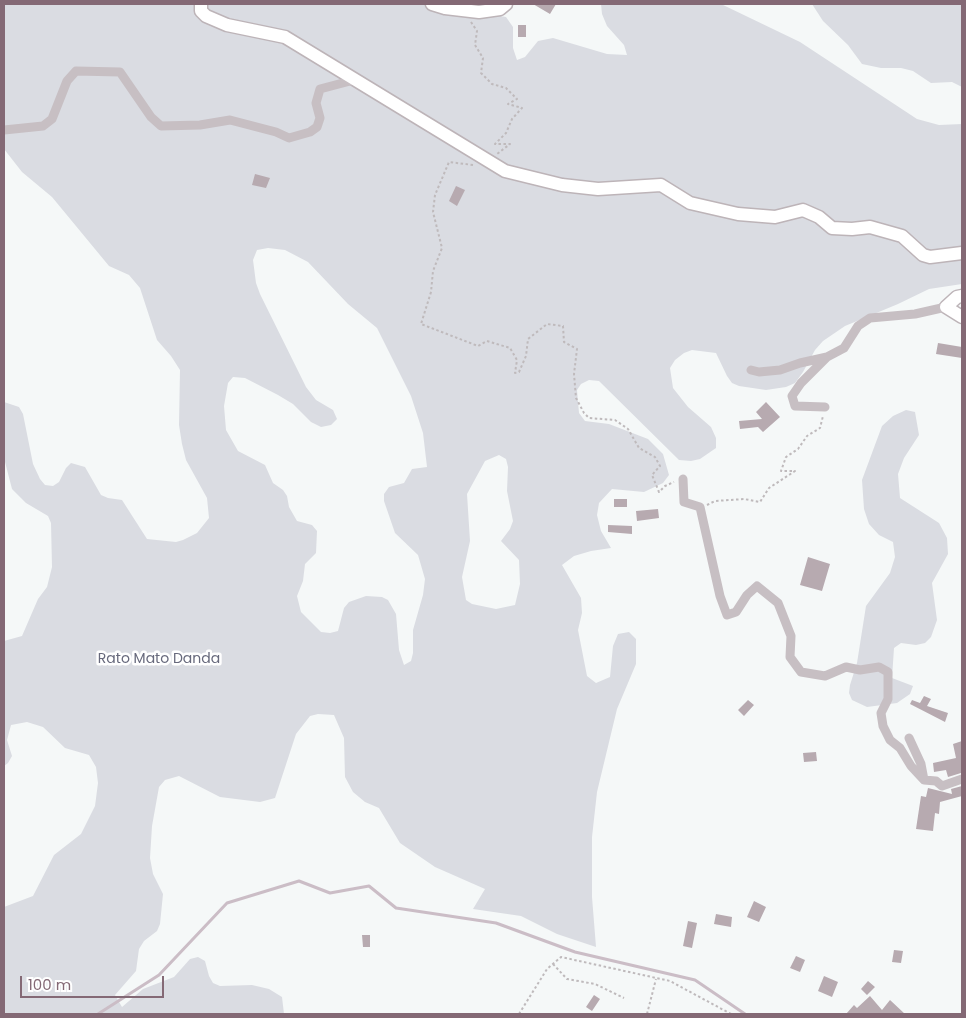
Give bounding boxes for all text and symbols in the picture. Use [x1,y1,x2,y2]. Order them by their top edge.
park label: Rato Mato Danda [98,651,220,667]
scale bar [22,966,166,998]
text: 100 m [28,974,71,995]

